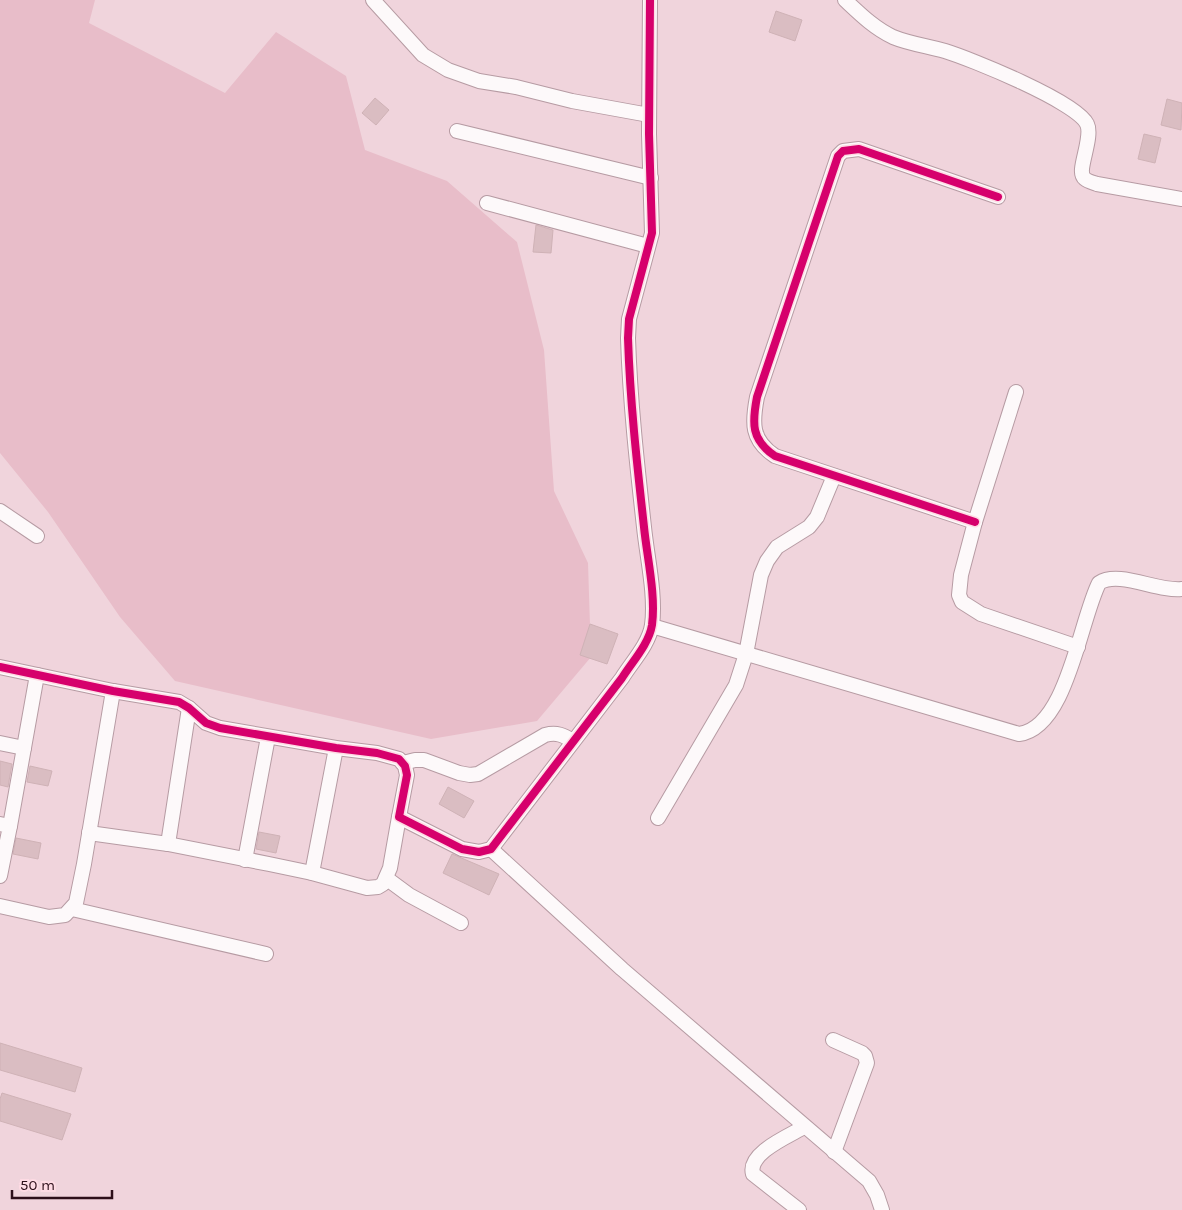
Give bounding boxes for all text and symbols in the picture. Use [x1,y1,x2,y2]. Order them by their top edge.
scale bar [12,1168,112,1200]
text: 50 m [20,1176,55,1194]

